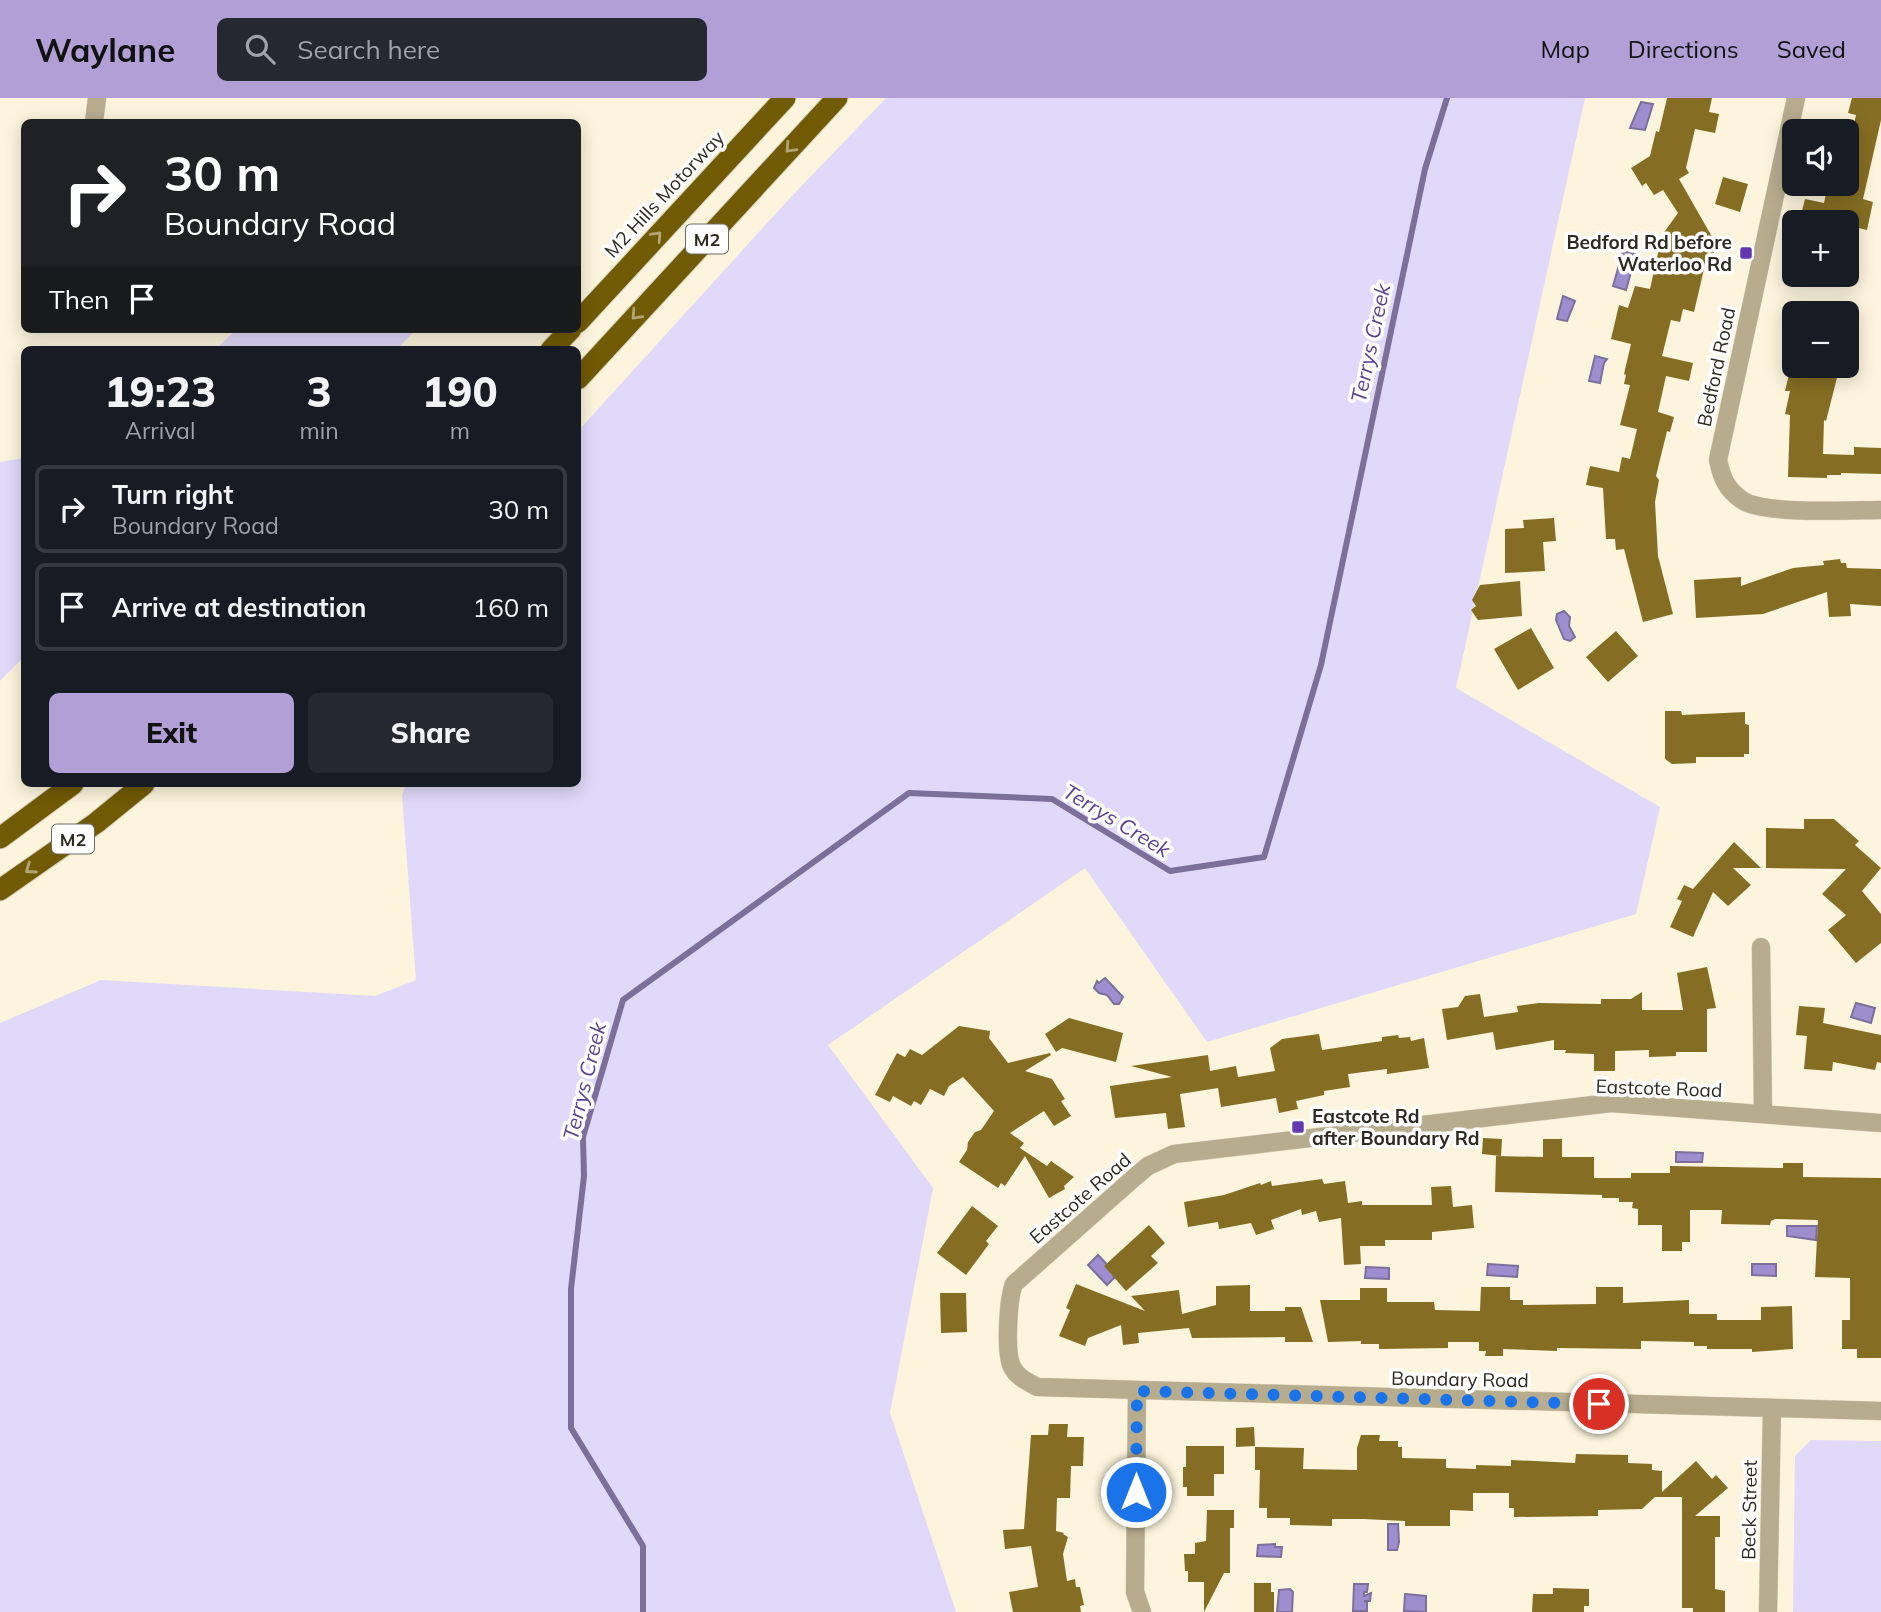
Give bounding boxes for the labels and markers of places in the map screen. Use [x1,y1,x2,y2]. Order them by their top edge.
place label: Bedford Rd before Waterloo Rd [1566,230,1732,276]
marker: Bedford Rd before Waterloo Rd [1738,245,1754,261]
place label: Eastcote Rd after Boundary Rd [1312,1104,1480,1150]
marker: Eastcote Rd after Boundary Rd [1290,1119,1306,1135]
pin [1569,1374,1629,1434]

